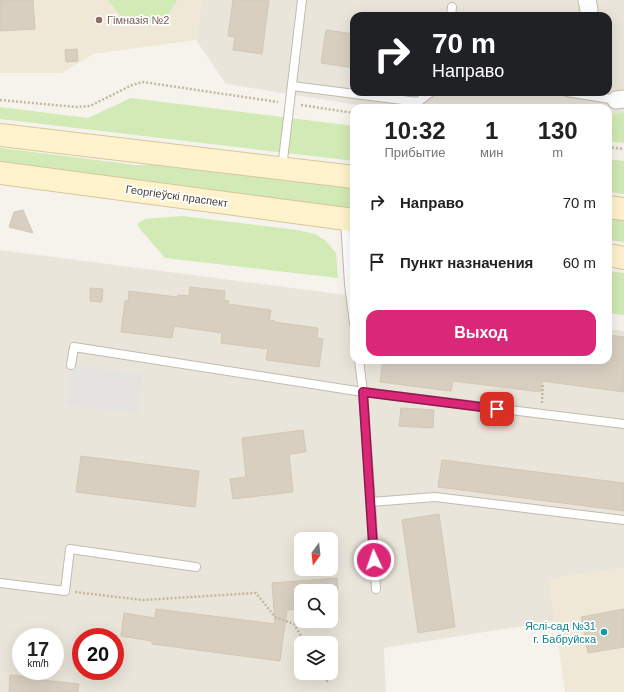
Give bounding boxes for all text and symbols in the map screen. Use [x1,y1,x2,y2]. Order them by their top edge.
place label: Гімназія №2 [107,14,169,26]
marker: Гімназія №2 [94,15,104,25]
icon: right [366,28,418,80]
text: 70 m [432,28,496,59]
text: Направо [432,61,504,81]
text: 10:32 [384,117,446,144]
text: 1 [485,117,498,144]
text: 130 [538,117,578,144]
text: Прибытие [384,145,446,160]
text: мин [480,145,503,160]
text: m [552,145,563,160]
street label: Георгіеўскі праспект [125,183,229,209]
icon: right [366,191,388,213]
text: Направо [400,194,464,211]
text: 70 m [563,194,596,211]
icon: arrive [366,251,388,273]
text: Пункт назначения [400,254,533,271]
text: 60 m [563,254,596,271]
button: Выход [366,310,596,356]
pin [480,392,514,426]
icon: arrive [486,398,508,420]
north arrow [294,532,338,576]
map controls [294,532,338,680]
position arrow [353,539,395,581]
button: search [294,584,338,628]
place label: Яслі-сад №31 г. Бабруйска [525,620,597,645]
marker: Яслі-сад №31 г. Бабруйска [599,627,609,637]
speed limit sign: 20 [72,628,124,680]
button: layers [294,636,338,680]
text: 17 [27,638,49,660]
text: km/h [27,658,49,669]

